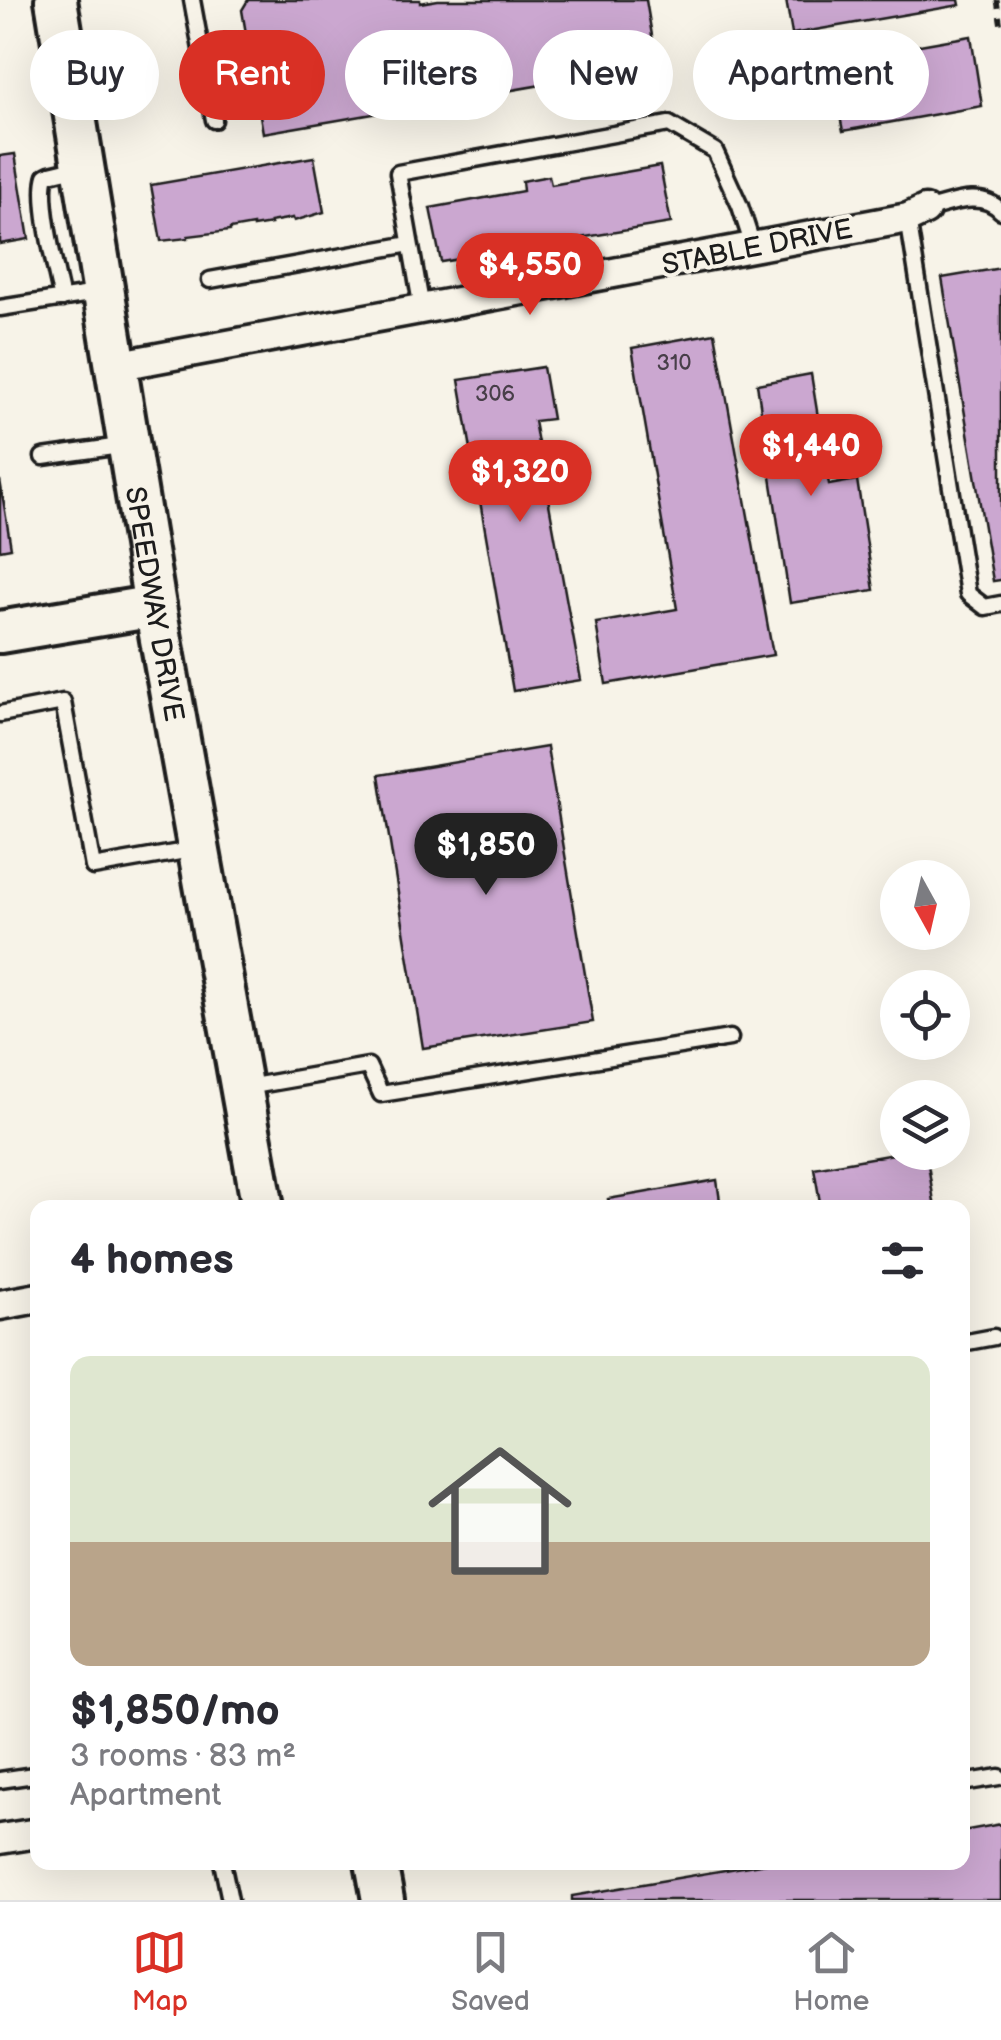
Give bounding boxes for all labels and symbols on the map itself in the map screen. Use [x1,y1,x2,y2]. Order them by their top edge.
street label: STABLE DRIVE [659,213,855,282]
pin: $4,550 [449,233,611,318]
house number: 310 [657,350,692,377]
house number: 306 [475,381,515,408]
pin: $1,440 [730,414,892,499]
pin: $1,320 [439,440,601,525]
street label: SPEEDWAY DRIVE [118,484,190,724]
pin: $1,850 [405,813,567,898]
north arrow [880,860,970,950]

